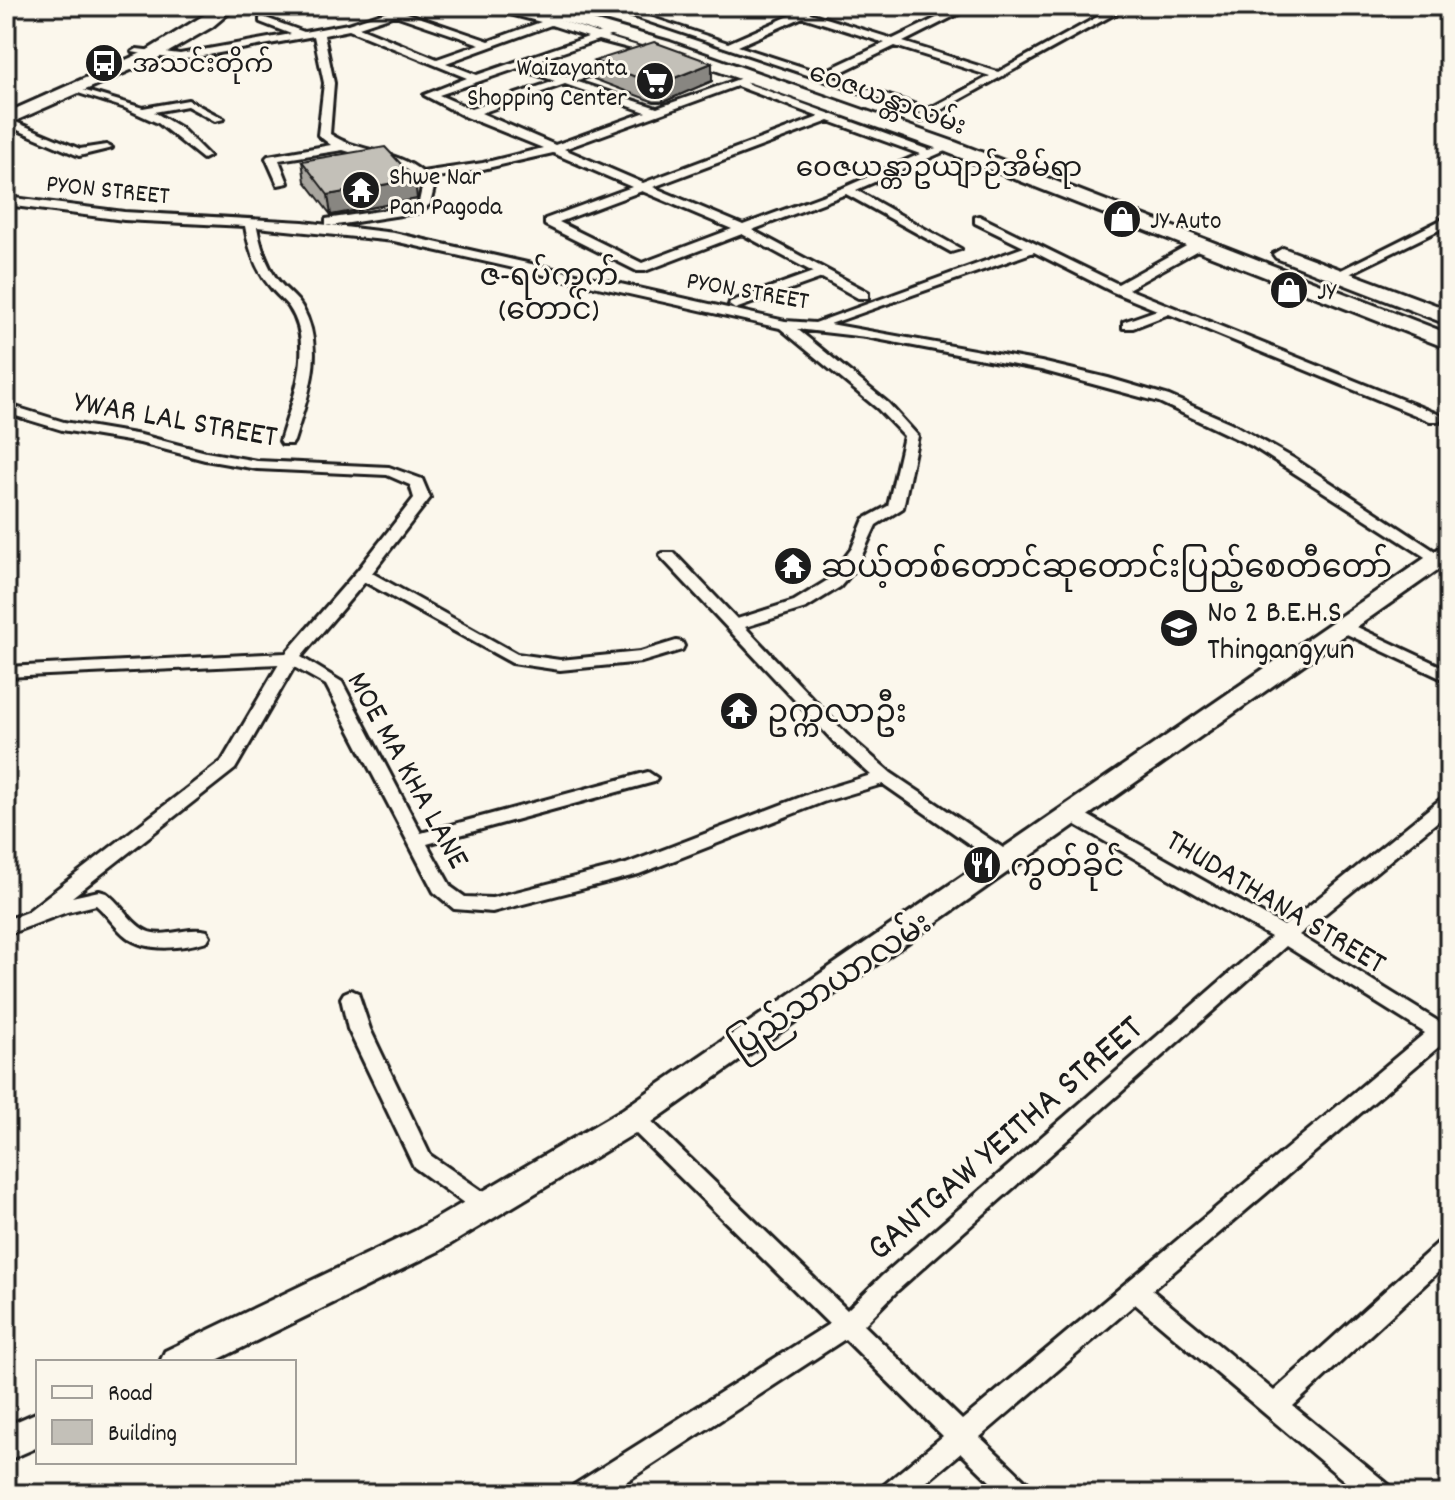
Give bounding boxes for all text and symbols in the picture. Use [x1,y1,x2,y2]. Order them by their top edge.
bus stop icon: အသင်းတိုက် [83,42,125,84]
place label: အသင်းတိုက် [132,46,273,85]
place label: Waizayanta Shopping Center [467,51,628,118]
street label: ဝေဇယန္တာလမ်း [803,54,971,147]
supermarket icon: Waizayanta Shopping Center [634,60,676,102]
district label: ဝေဇယန္တာဥယျာဉ်အိမ်ရာ [796,148,1082,191]
place label: Shwe Nar Pan Pagoda [389,160,503,227]
street label: PYON STREET [44,167,172,216]
temple icon: Shwe Nar Pan Pagoda [340,169,382,211]
shop icon: JY Auto [1101,198,1143,240]
place label: JY Auto [1150,204,1222,241]
district label: ဇ-ရပ်ကွက် (တောင်) [479,253,619,335]
street label: PYON STREET [683,263,812,321]
shop icon: JY [1268,269,1310,311]
place label: JY [1317,275,1337,312]
street label: YWAR LAL STREET [70,381,281,462]
place label: ဆယ့်တစ်တောင်ဆုတောင်းပြည့်စေတီတော် [821,543,1392,594]
temple icon: ဆယ့်တစ်တောင်ဆုတောင်းပြည့်စေတီတော် [772,545,814,587]
place label: No 2 B.E.H.S Thingangyun [1207,592,1354,675]
school or university icon: No 2 B.E.H.S Thingangyun [1158,607,1200,649]
street label: MOE MA KHA LANE [332,664,479,879]
place label: ဥက္ကလာဦး [767,689,907,739]
temple icon: ဥက္ကလာဦး [718,690,760,732]
street label: THUDATHANA STREET [1155,820,1394,989]
place label: ကွတ်ခိုင် [1010,842,1124,893]
restaurant icon: ကွတ်ခိုင် [961,844,1003,886]
street label: ပြည်သာယာလမ်း [720,899,943,1073]
street label: GANTGAW YEITHA STREET [856,1004,1157,1276]
legend [36,1360,296,1464]
text: Road [108,1378,153,1412]
text: Building [108,1418,177,1452]

